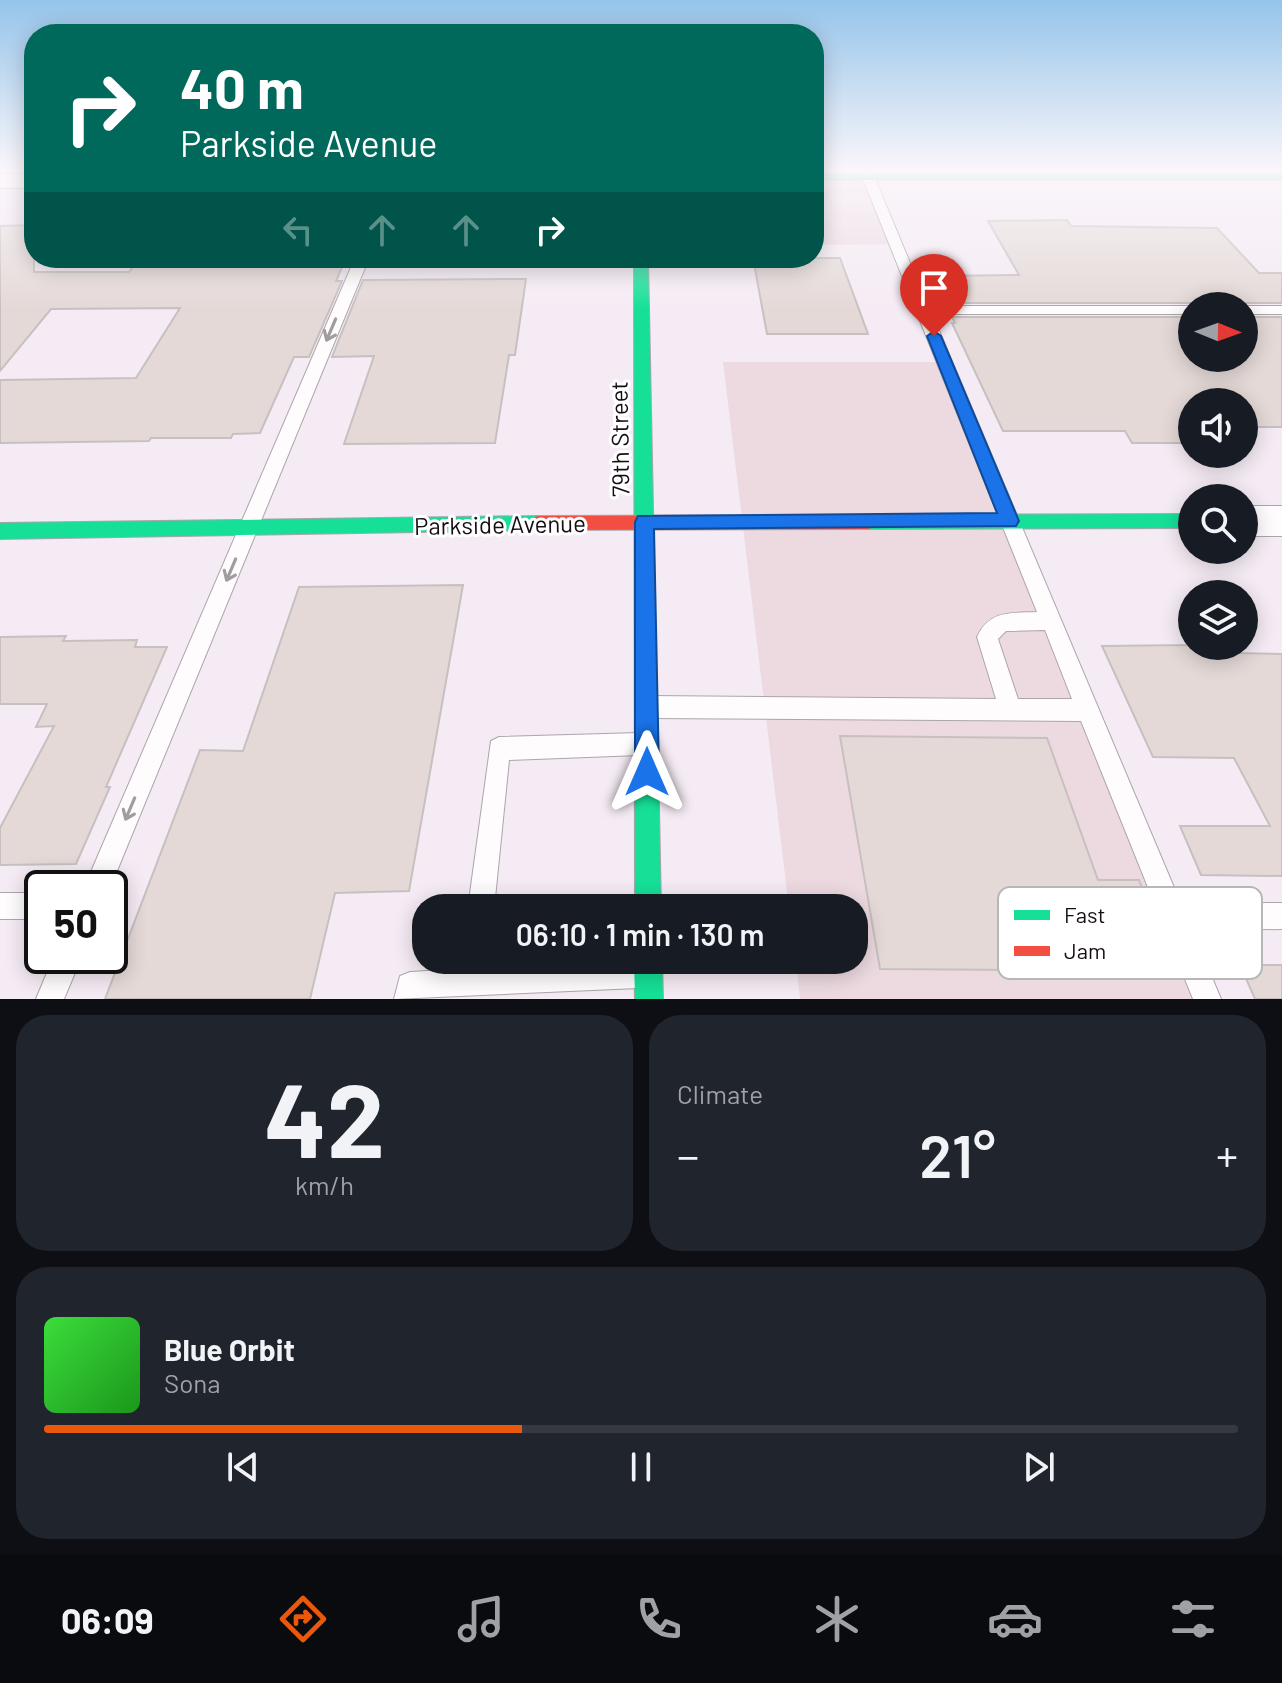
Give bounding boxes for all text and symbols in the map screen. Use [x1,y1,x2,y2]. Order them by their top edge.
text: 40 m [180,53,304,120]
icon: right [48,56,152,160]
text: Parkside Avenue [180,121,438,164]
icon: left [276,208,320,252]
icon: ahead [360,208,404,252]
icon: ahead [444,208,488,252]
icon: right [528,208,572,252]
pin [900,254,968,336]
icon: arrive [912,266,956,310]
north arrow [1178,292,1258,372]
map controls [1178,292,1258,660]
one-way arrow [323,317,338,342]
street label: 79th Street [603,381,635,497]
button: sound [1178,388,1258,468]
button: search [1178,484,1258,564]
street label: Parkside Avenue [414,508,586,540]
one-way arrow [222,557,237,582]
button: layers [1178,580,1258,660]
position arrow [605,730,689,814]
one-way arrow [121,796,136,821]
speed limit sign: 50 [24,870,128,974]
legend [998,887,1262,979]
text: Fast [1064,901,1106,927]
text: 06:10 · 1 min · 130 m [516,916,764,952]
text: Jam [1064,937,1106,963]
text: 42 [264,1054,385,1179]
text: Climate [677,1078,763,1109]
text: 21° [919,1118,996,1190]
text: − [677,1128,699,1181]
text: + [1216,1128,1238,1181]
text: km/h [295,1169,354,1200]
text: Blue Orbit [164,1331,295,1367]
text: Sona [164,1367,221,1398]
icon: previous [221,1445,265,1489]
icon: pause [619,1445,663,1489]
icon: next [1017,1445,1061,1489]
icon: directions [275,1591,331,1647]
icon: music [453,1591,509,1647]
icon: phone [631,1591,687,1647]
icon: climate [809,1591,865,1647]
icon: car [987,1591,1043,1647]
icon: filters [1165,1591,1221,1647]
text: 06:09 [61,1598,154,1641]

